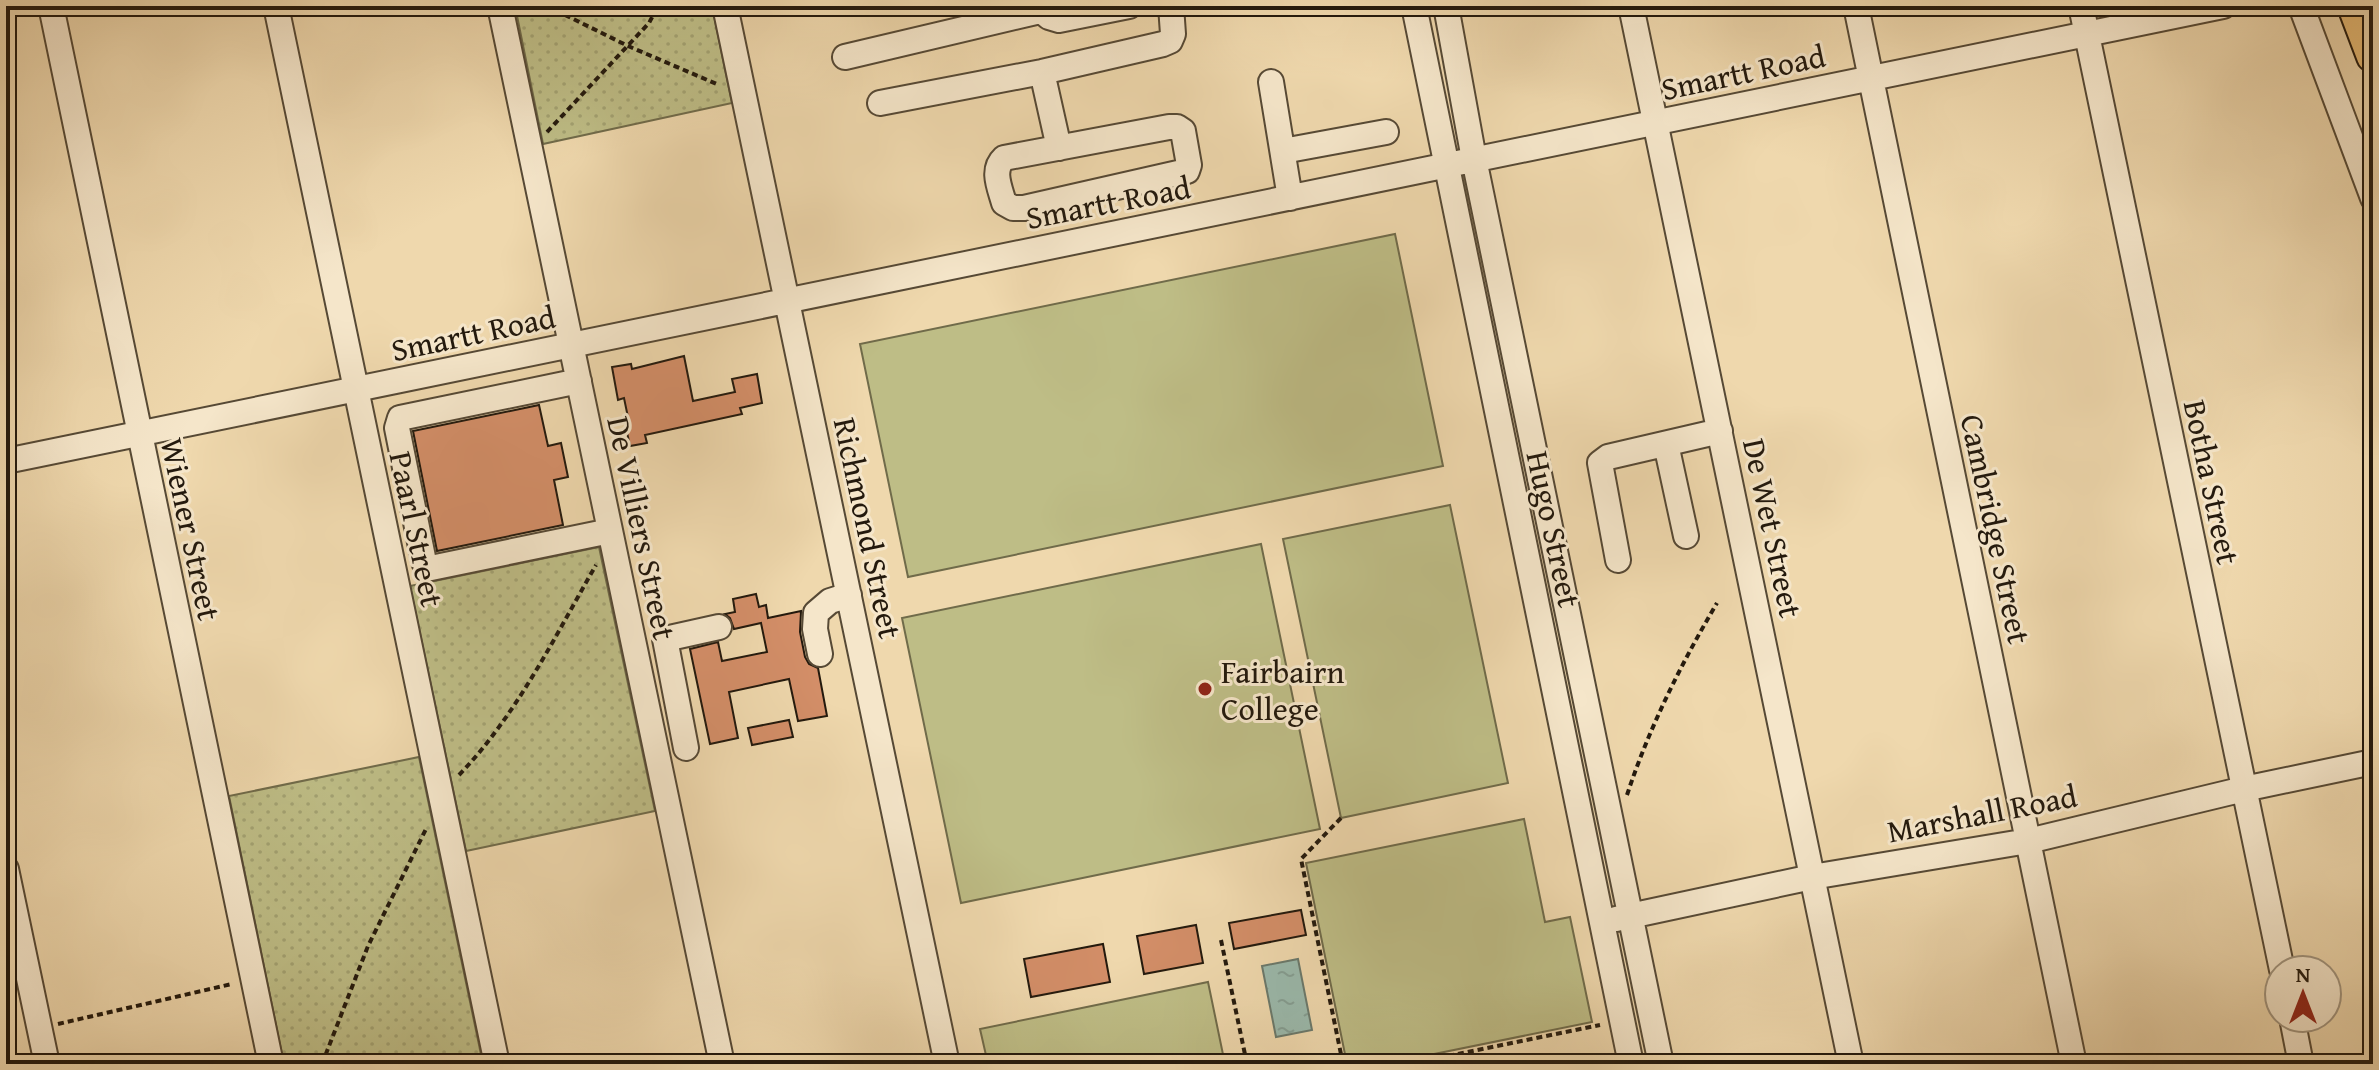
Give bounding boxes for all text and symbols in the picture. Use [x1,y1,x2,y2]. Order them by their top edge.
street label: Smartt Road [1657,32,1829,112]
street label: Smartt Road [1022,163,1194,241]
street label: Smartt Road [387,293,559,373]
street label: Botha Street [2172,396,2252,568]
street label: Cambridge Street [1949,410,2043,648]
street label: De Villiers Street [595,412,689,644]
street label: Richmond Street [822,413,914,643]
street label: Wiener Street [149,433,233,625]
street label: De Wet Street [1731,434,1815,622]
street label: Hugo Street [1515,446,1593,612]
street label: Paarl Street [378,447,456,611]
place label: Fairbairn College [1221,648,1345,732]
marker: Fairbairn College [1196,680,1214,698]
street label: Marshall Road [1883,772,2081,854]
north arrow [2263,954,2343,1034]
text: N [2296,958,2311,990]

